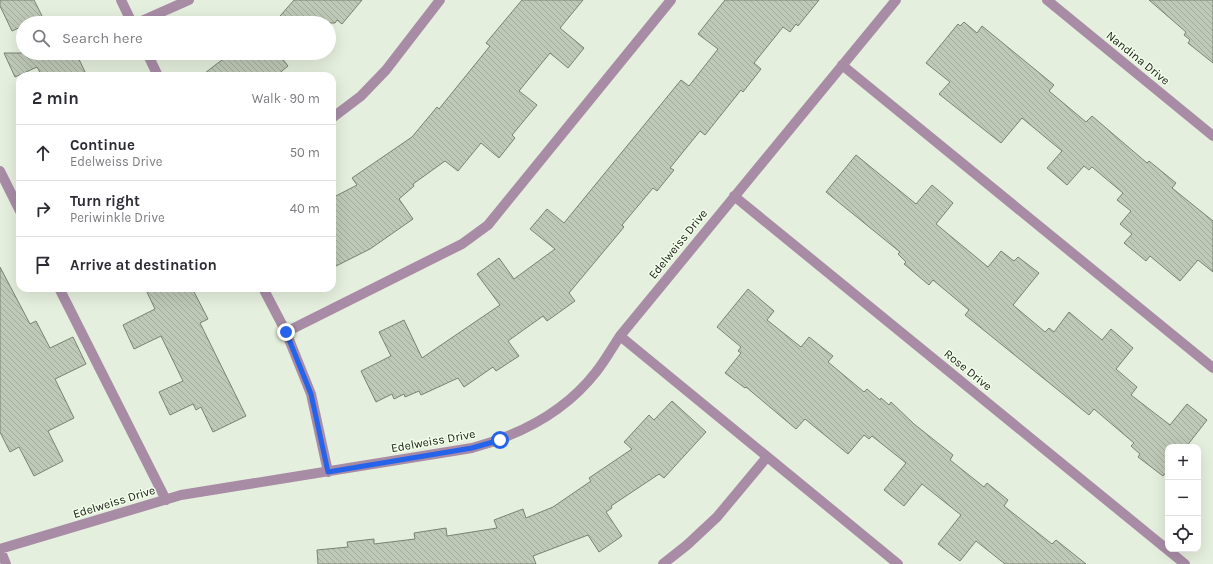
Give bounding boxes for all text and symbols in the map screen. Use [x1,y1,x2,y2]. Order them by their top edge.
search box [16,16,336,60]
icon: search [30,27,52,49]
street label: Nandina Drive [1103,28,1173,88]
text: Search here [62,29,143,47]
text: 2 min [32,88,79,108]
text: Walk · 90 m [252,91,320,106]
text: Continue [70,136,135,154]
icon: ahead [32,142,54,164]
text: 50 m [290,145,320,160]
text: Edelweiss Drive [70,154,162,169]
text: Turn right [70,192,140,210]
icon: right [32,198,54,220]
text: 40 m [290,201,320,216]
street label: Edelweiss Drive [646,206,710,282]
text: Periwinkle Drive [70,210,165,225]
icon: arrive [32,254,54,276]
text: Arrive at destination [70,256,217,274]
route end [277,323,295,341]
street label: Rose Drive [941,347,995,393]
street label: Edelweiss Drive [390,427,476,455]
route start [491,431,509,449]
map controls [1165,444,1201,552]
button: + [1165,444,1201,480]
button: − [1165,480,1201,516]
street label: Edelweiss Drive [71,483,157,521]
button: locate [1165,516,1201,552]

